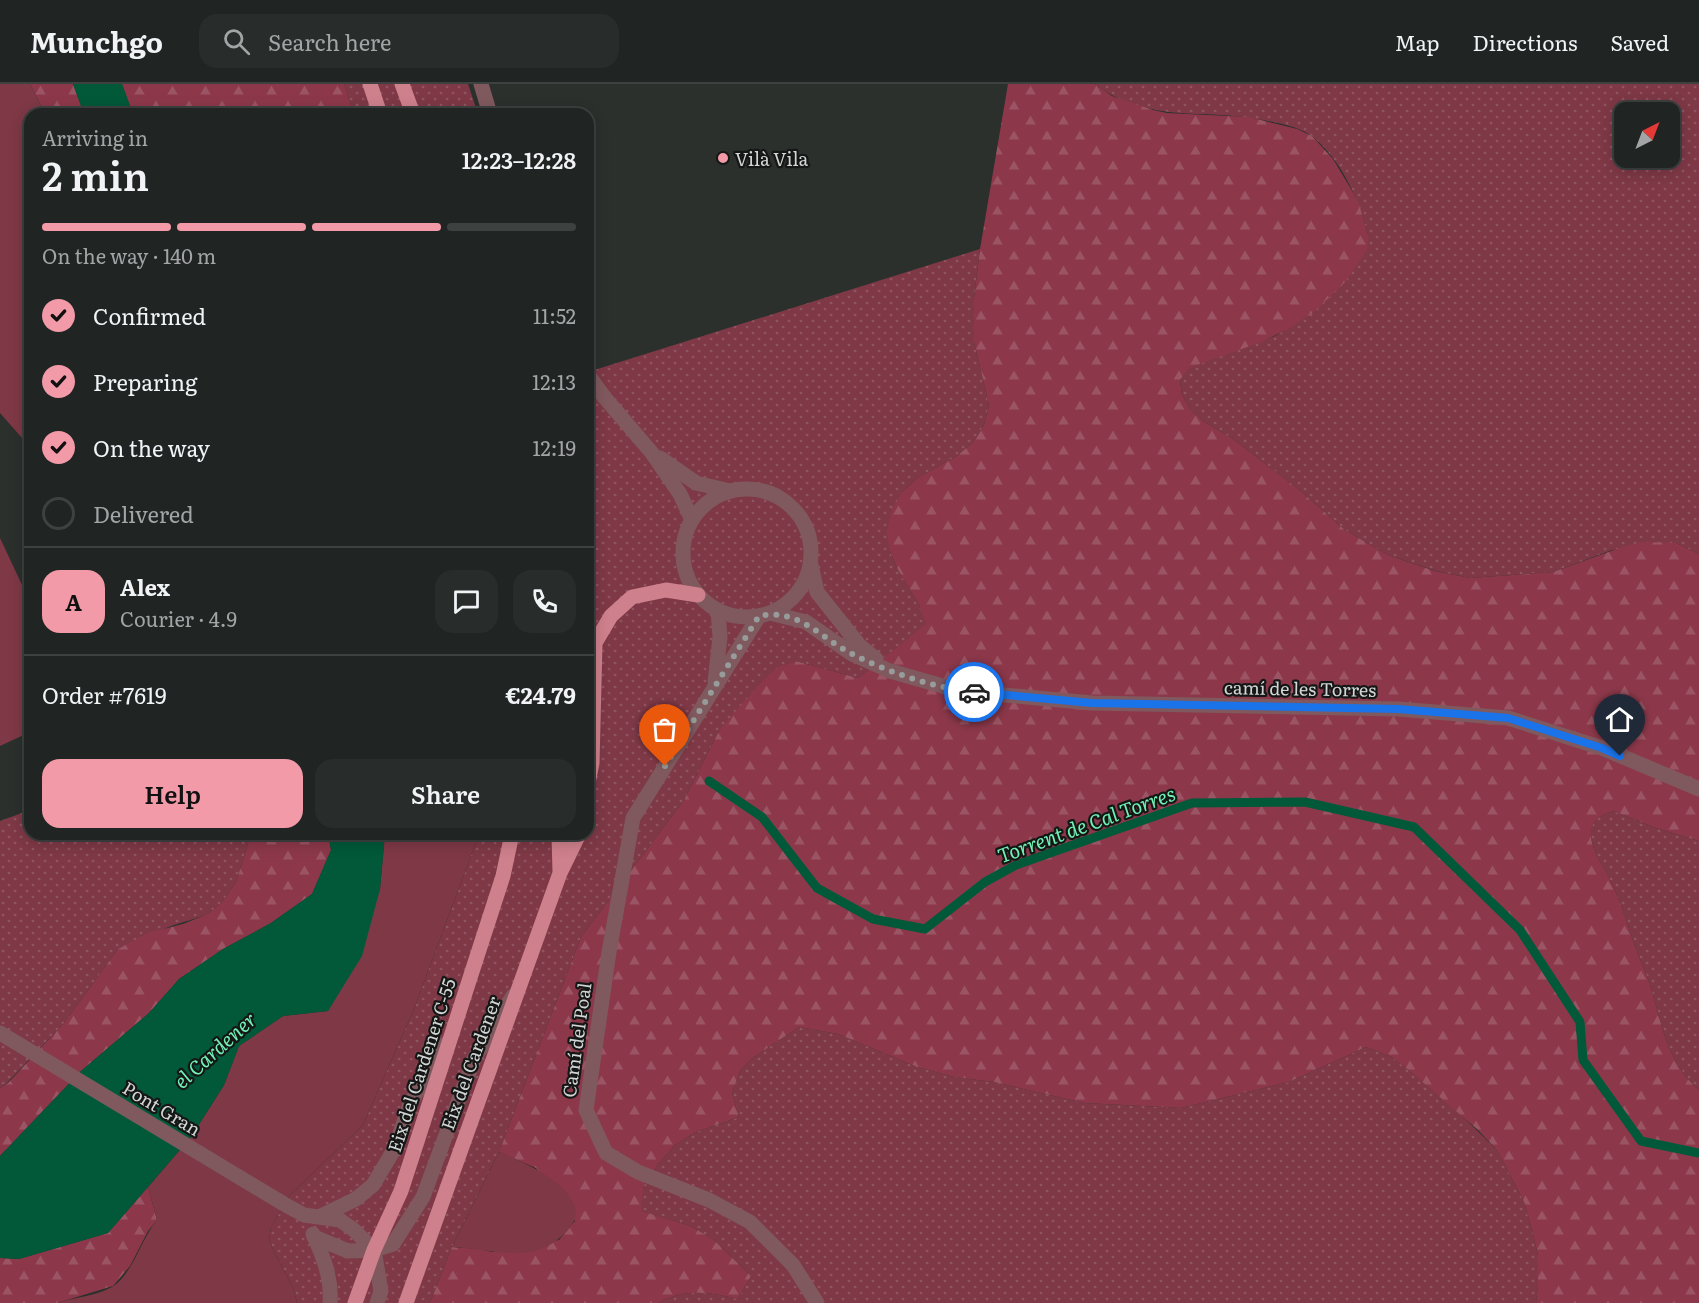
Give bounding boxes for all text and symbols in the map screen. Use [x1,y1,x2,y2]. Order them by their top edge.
search box [199,14,619,68]
text: Munchgo [30,20,163,62]
icon: search [220,25,253,58]
text: Search here [268,25,391,58]
text: Map [1395,26,1440,57]
text: Directions [1473,26,1578,57]
text: Saved [1611,26,1669,57]
north arrow [1614,102,1680,168]
map controls [1614,102,1680,168]
text: Arriving in [42,122,148,152]
text: 12:23–12:28 [462,143,576,176]
text: 2 min [42,145,149,203]
place label: Vilà Vila [735,145,808,172]
marker: Vilà Vila [716,151,730,165]
text: On the way · 140 m [42,240,216,270]
icon: check [42,299,75,332]
text: Confirmed [93,299,206,332]
text: 11:52 [533,300,576,330]
icon: check [42,365,75,398]
text: Preparing [93,365,197,398]
text: 12:13 [532,366,576,396]
icon: check [42,431,75,464]
text: On the way [93,431,210,464]
text: 12:19 [532,432,576,462]
text: Delivered [93,497,194,530]
text: Alex [120,570,170,603]
button: chat [435,570,498,633]
button: phone [513,570,576,633]
text: A [65,585,82,618]
text: Courier · 4.9 [120,603,237,633]
courier [944,662,1004,722]
street label: camí de les Torres [1224,673,1376,703]
icon: car [958,676,991,709]
text: Order #7619 [42,678,166,711]
text: €24.79 [505,678,576,711]
pin [1594,694,1645,756]
icon: home [1603,703,1636,736]
pin [639,704,690,766]
icon: bag [648,713,681,746]
button: Help [42,759,303,828]
button: Share [315,759,576,828]
water label: Torrent de Cal Torres [993,777,1179,869]
street label: Eix del Cardener C-55 [380,975,462,1155]
street label: Camí del Poal [555,981,597,1099]
street label: Eix del Cardener [433,992,507,1134]
water label: el Cardener [166,1004,262,1094]
street label: Pont Gran [118,1074,206,1142]

